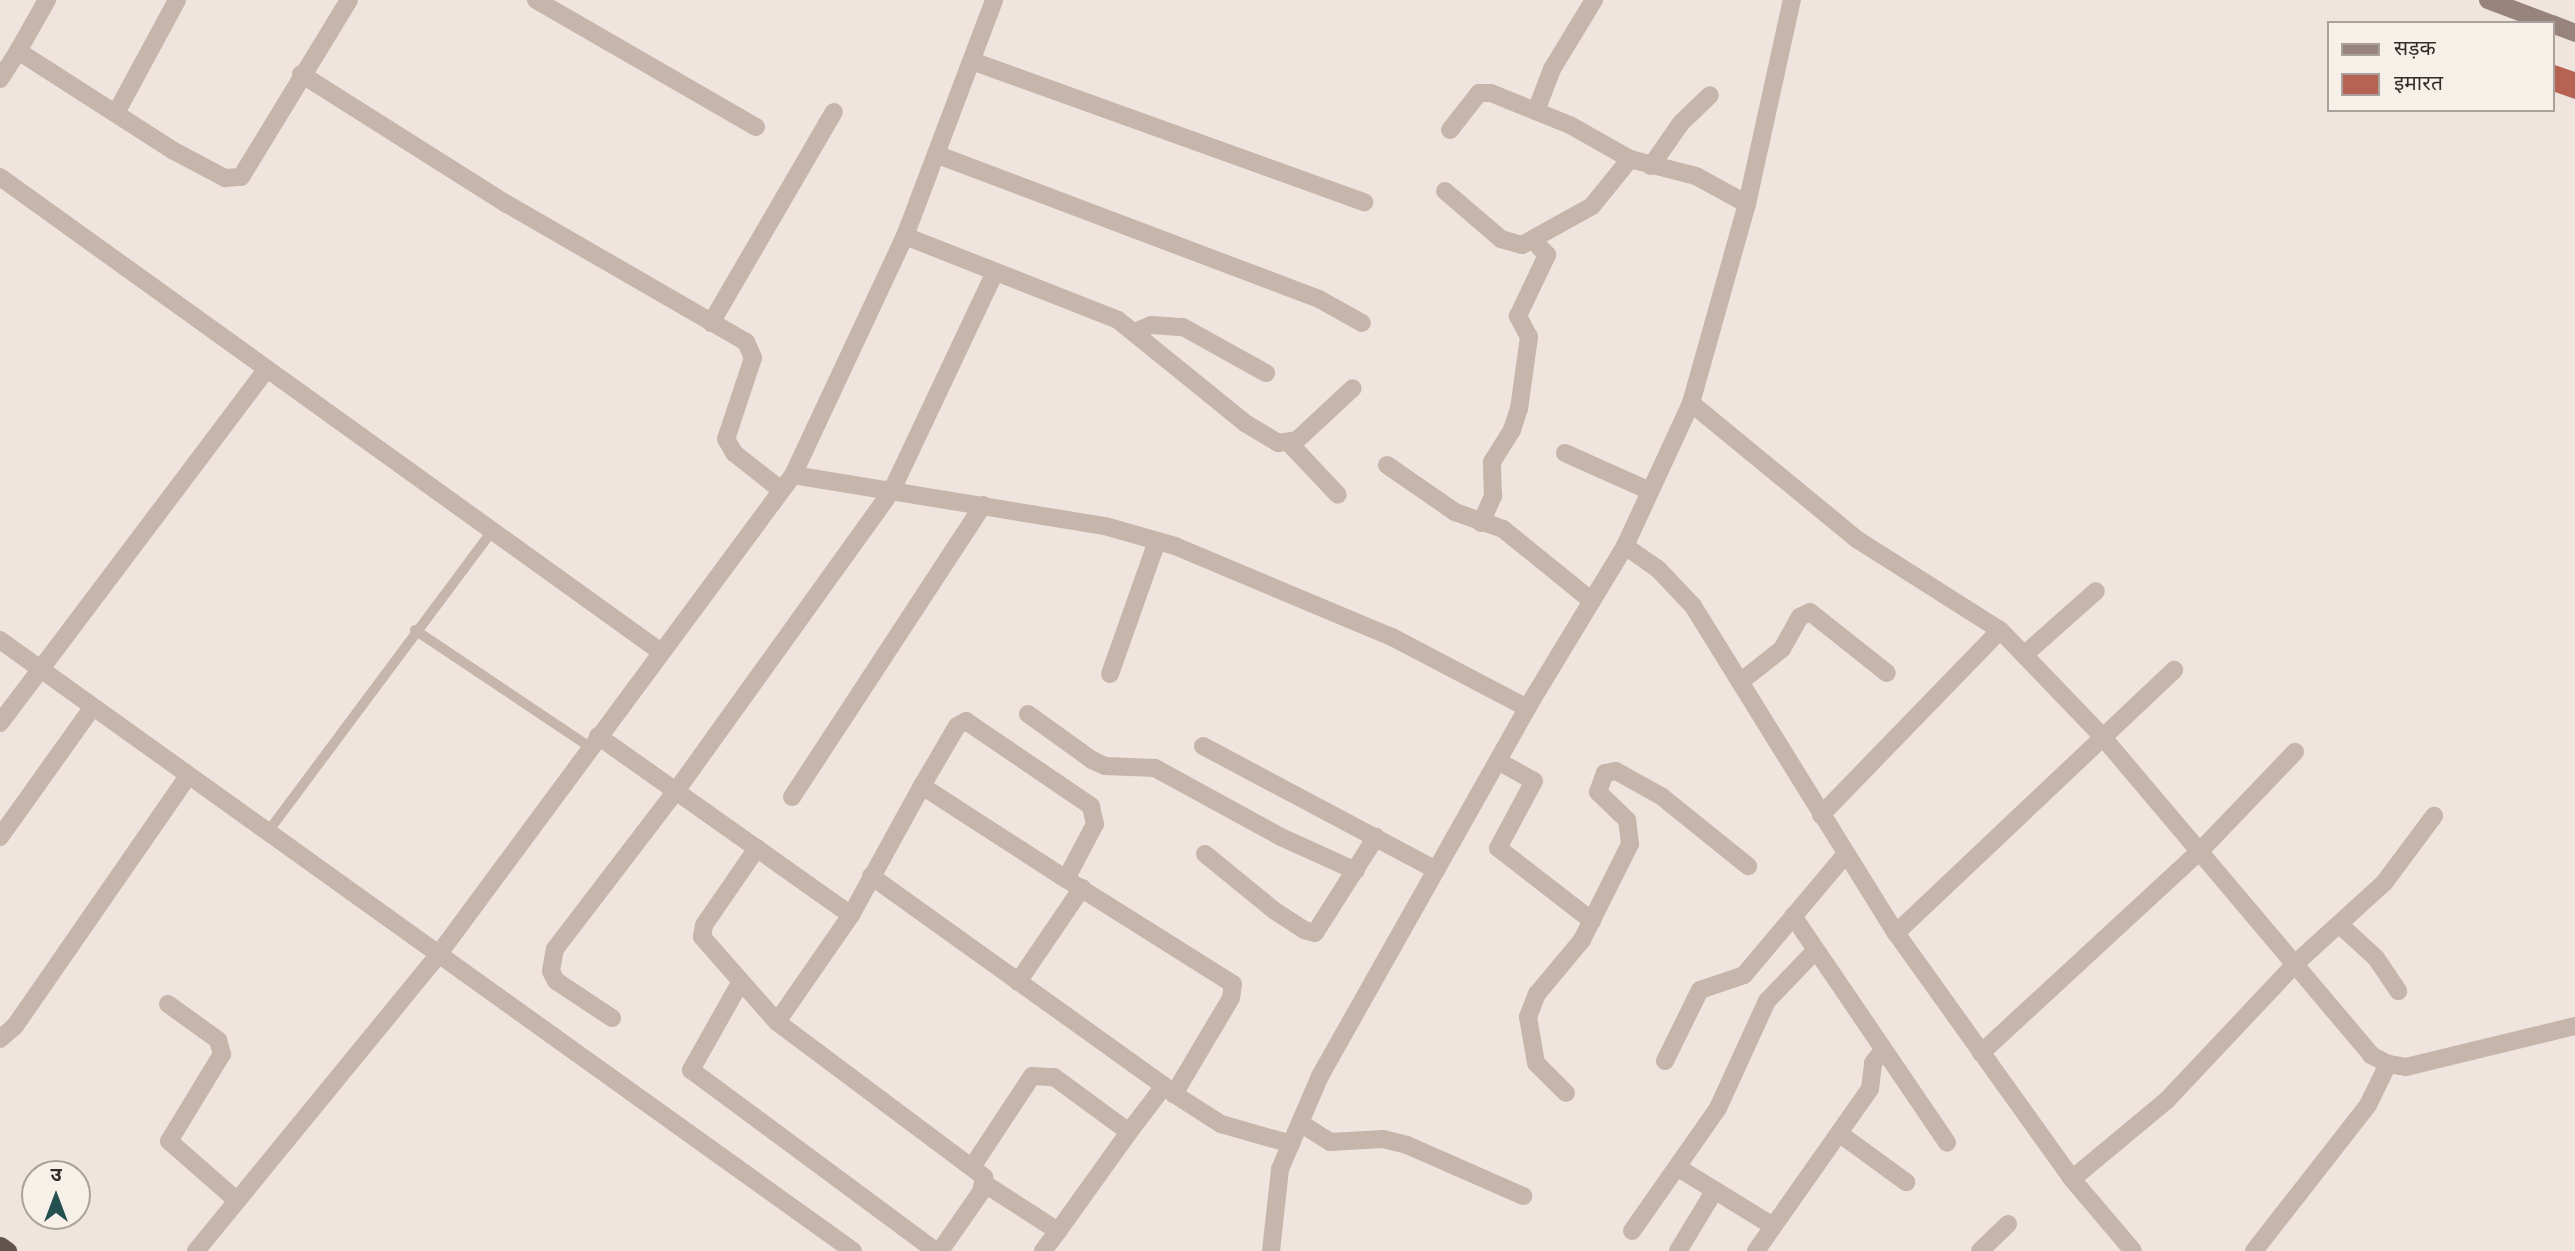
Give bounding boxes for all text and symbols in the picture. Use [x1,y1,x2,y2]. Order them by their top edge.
legend [2326,21,2554,112]
text: सड़क [2394,36,2436,63]
text: इमारत [2394,71,2443,98]
north arrow [21,1160,91,1230]
text: उ [50,1164,62,1188]

